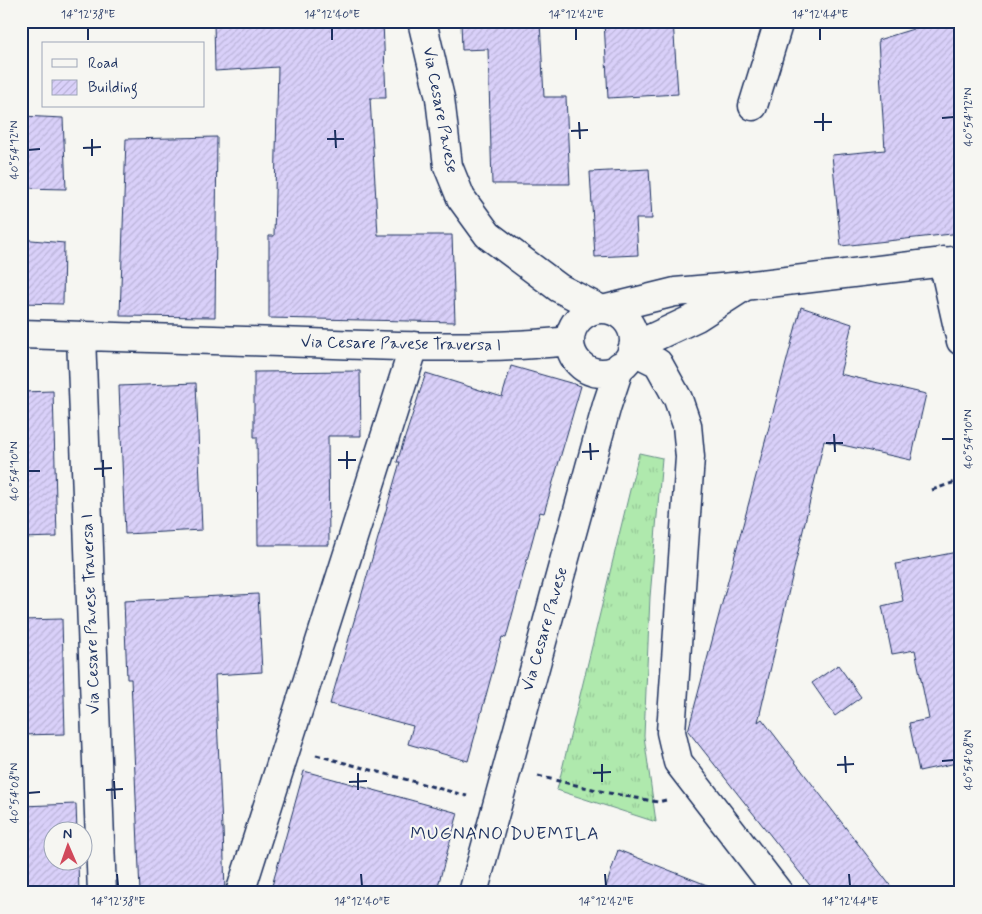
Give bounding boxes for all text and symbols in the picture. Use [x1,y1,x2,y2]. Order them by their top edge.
text: 14°12'38"E [61,7,115,23]
text: 14°12'40"E [304,7,360,23]
text: 14°12'42"E [548,7,604,23]
text: 14°12'44"E [792,7,848,23]
legend [42,42,205,108]
street label: Via Cesare Pavese [418,45,462,175]
text: Road [88,54,118,74]
text: Building [88,78,138,99]
text: 40°54'12"N [961,87,977,147]
text: 40°54'12"N [7,120,23,180]
street label: Via Cesare Pavese Traversa I [301,332,501,356]
text: 40°54'10"N [961,409,977,469]
text: 40°54'10"N [7,441,23,501]
street label: Via Cesare Pavese Traversa I [77,513,105,715]
street label: Via Cesare Pavese [517,565,573,693]
text: 40°54'08"N [961,730,977,790]
text: 40°54'08"N [7,763,23,823]
north arrow [42,822,92,872]
district label: MUGNANO DUEMILA [410,822,600,846]
text: N [63,825,73,843]
text: 14°12'38"E [91,894,145,910]
text: 14°12'40"E [334,894,390,910]
text: 14°12'42"E [578,894,634,910]
text: 14°12'44"E [822,894,878,910]

